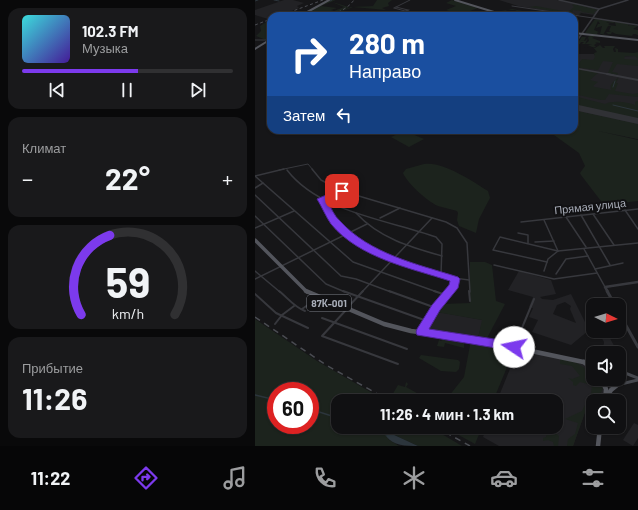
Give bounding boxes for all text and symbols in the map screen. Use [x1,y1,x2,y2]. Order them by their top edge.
text: 102.3 FM [82,22,139,40]
text: 280 m [349,26,425,60]
icon: right [283,28,335,80]
text: Музыка [82,40,128,56]
text: Направо [349,60,421,82]
icon: previous [46,79,68,101]
icon: pause [116,79,138,101]
icon: next [187,79,209,101]
icon: left [333,104,355,126]
text: Затем [283,106,325,124]
text: Климат [22,140,66,156]
text: 22° [105,160,150,196]
text: − [22,165,33,191]
text: + [222,165,233,191]
pin [325,174,359,208]
icon: arrive [331,180,353,202]
street label: Прямая улица [554,196,627,216]
text: 59 [105,256,150,306]
road number: 87К-001 [307,295,351,311]
north arrow [586,298,626,338]
map controls [586,298,626,434]
text: km/h [111,305,144,322]
position arrow [493,326,535,368]
button: sound [586,346,626,386]
text: Прибытие [22,360,83,376]
text: 11:26 [22,380,87,416]
speed limit sign: 60 [267,382,319,434]
button: search [586,394,626,434]
text: 11:26 · 4 мин · 1.3 km [380,405,514,423]
icon: directions [132,464,160,492]
icon: music [221,464,249,492]
icon: phone [311,464,339,492]
icon: climate [400,464,428,492]
icon: car [490,464,518,492]
icon: filters [579,464,607,492]
text: 11:22 [31,467,70,489]

